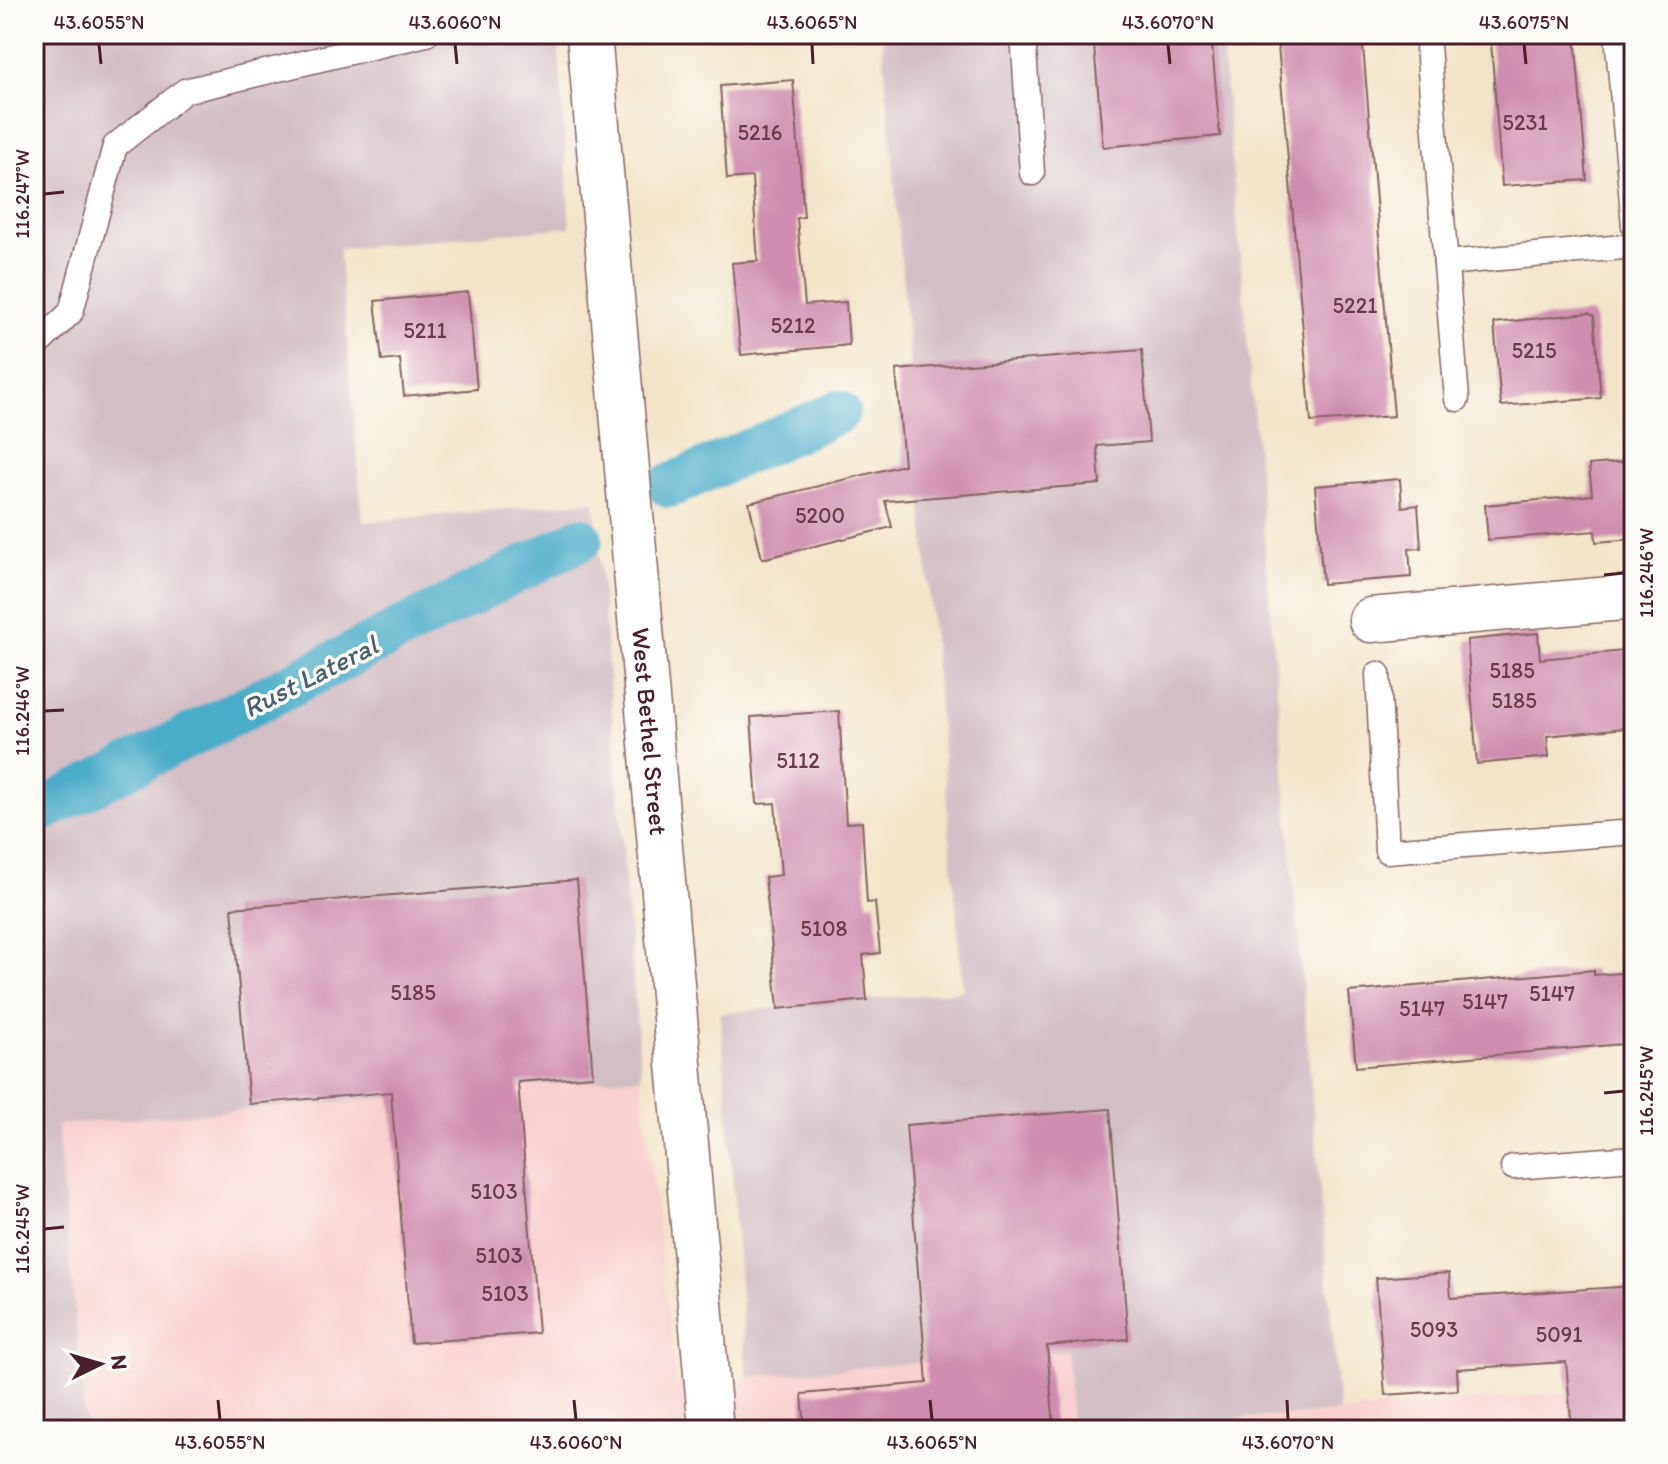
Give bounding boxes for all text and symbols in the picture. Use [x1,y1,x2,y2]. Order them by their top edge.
text: 43.6055°N [53,10,145,34]
text: 43.6060°N [408,10,502,34]
text: 43.6065°N [766,10,858,34]
text: 43.6070°N [1122,10,1214,34]
text: 43.6075°N [1479,10,1569,34]
house number: 5231 [1502,109,1548,136]
house number: 5216 [738,119,782,146]
text: 116.247°W [10,149,34,239]
house number: 5221 [1333,292,1377,319]
house number: 5212 [771,312,816,339]
house number: 5211 [403,317,447,344]
house number: 5215 [1512,337,1556,364]
house number: 5200 [795,502,845,529]
text: 116.246°W [1634,528,1658,618]
water label: Rust Lateral [237,626,385,725]
street label: West Bethel Street [625,626,675,837]
house number: 5185 [1489,657,1535,684]
text: 116.246°W [10,666,34,756]
house number: 5185 [1491,687,1537,714]
house number: 5112 [776,747,820,774]
house number: 5108 [800,915,848,942]
house number: 5185 [390,979,436,1006]
house number: 5147 [1529,980,1575,1007]
house number: 5147 [1462,988,1508,1015]
house number: 5147 [1399,995,1445,1022]
text: 116.245°W [1634,1046,1658,1136]
house number: 5103 [470,1178,518,1205]
text: 116.245°W [10,1184,34,1274]
house number: 5103 [475,1242,523,1269]
house number: 5103 [481,1280,529,1307]
house number: 5093 [1410,1316,1458,1343]
house number: 5091 [1536,1321,1582,1348]
north arrow [60,1324,140,1404]
text: N [105,1354,134,1371]
text: 43.6055°N [174,1430,266,1454]
text: 43.6060°N [529,1430,623,1454]
text: 43.6065°N [886,1430,978,1454]
text: 43.6070°N [1242,1430,1334,1454]

